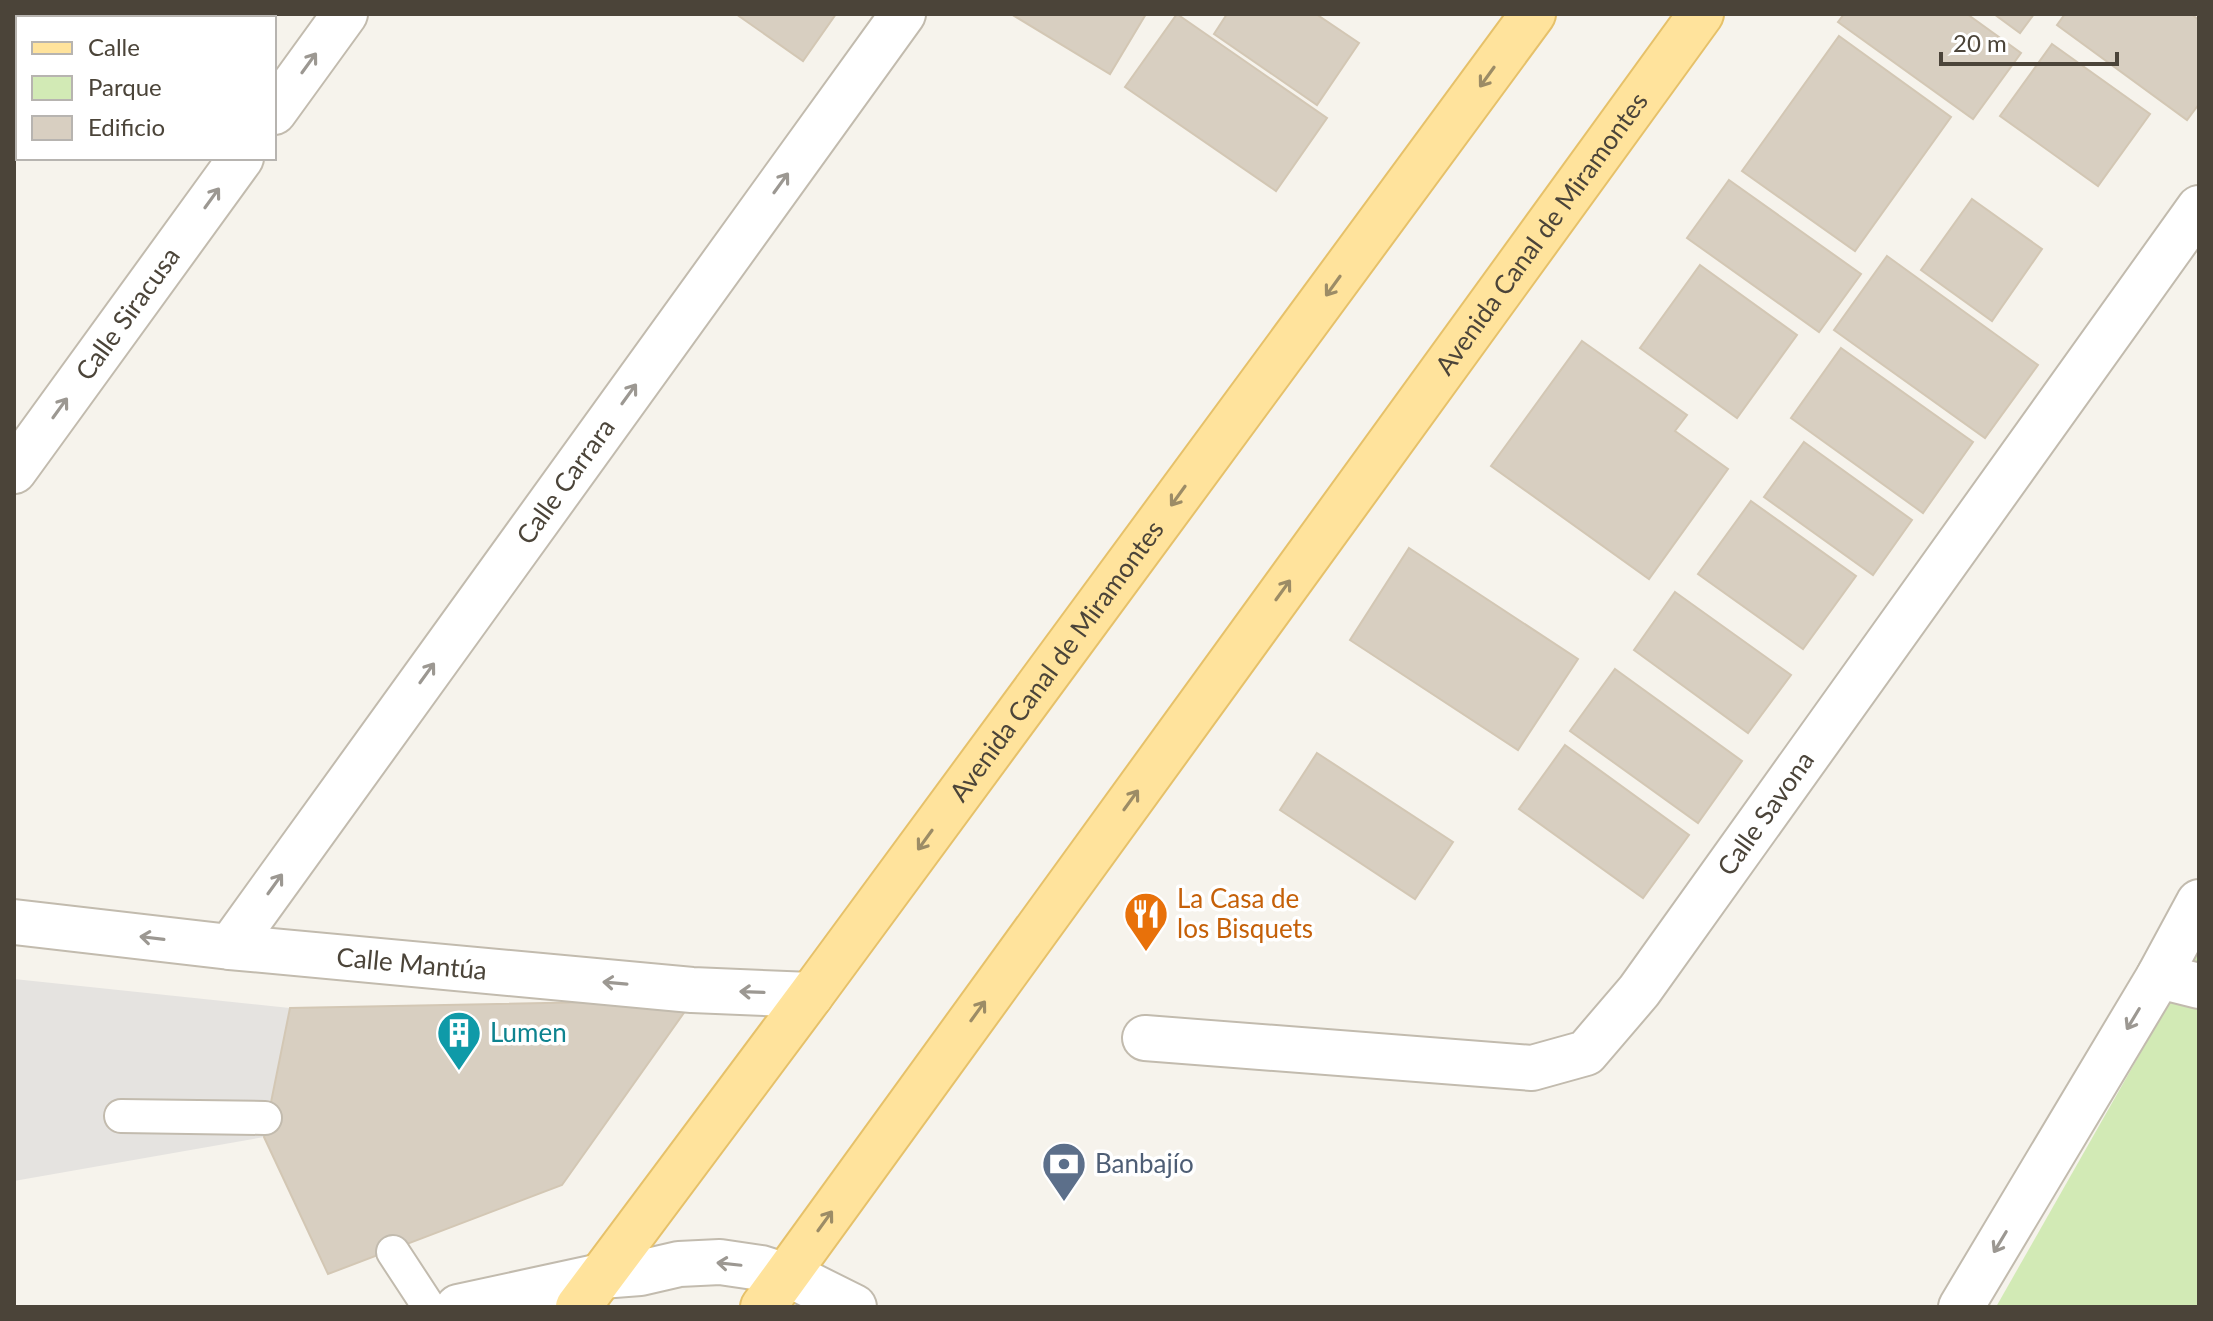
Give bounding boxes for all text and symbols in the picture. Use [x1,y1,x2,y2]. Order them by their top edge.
legend [16,16,276,160]
scale bar [1941,16,2117,66]
text: 20 m [1953,28,2007,57]
text: Calle [88,32,140,61]
one-way arrow [301,53,318,74]
one-way arrow [1478,66,1495,87]
text: Parque [88,72,162,101]
street label: Avenida Canal de Miramontes [1428,86,1654,380]
text: Edificio [88,112,165,141]
one-way arrow [773,173,789,195]
one-way arrow [204,187,220,209]
street label: Calle Siracusa [68,241,186,386]
one-way arrow [1324,275,1341,296]
one-way arrow [620,384,637,406]
one-way arrow [52,398,68,420]
street label: Calle Carrara [509,412,621,550]
one-way arrow [1170,484,1187,506]
street label: Avenida Canal de Miramontes [942,514,1170,807]
one-way arrow [1274,580,1291,601]
one-way arrow [419,663,436,685]
street label: Calle Savona [1710,745,1820,881]
one-way arrow [1122,790,1139,812]
one-way arrow [916,829,933,851]
one-way arrow [267,874,284,896]
place label: La Casa de los Bisquets [1177,882,1313,944]
restaurant icon: La Casa de los Bisquets [1122,890,1170,953]
one-way arrow [139,931,166,946]
street label: Calle Mantúa [335,940,488,986]
one-way arrow [602,975,629,990]
one-way arrow [739,985,766,1000]
one-way arrow [969,1001,986,1022]
one-way arrow [2125,1007,2141,1030]
building icon: Lumen [435,1009,483,1072]
place label: Lumen [490,1016,567,1048]
bank icon: Banbajío [1040,1140,1088,1203]
place label: Banbajío [1095,1147,1194,1179]
one-way arrow [816,1211,833,1232]
one-way arrow [1992,1230,2008,1253]
one-way arrow [716,1256,743,1271]

